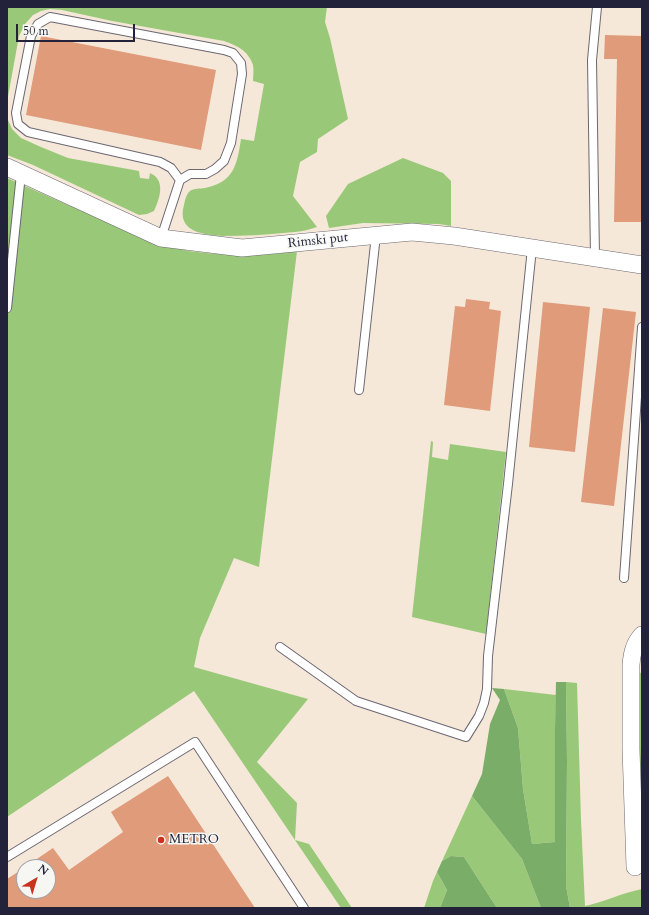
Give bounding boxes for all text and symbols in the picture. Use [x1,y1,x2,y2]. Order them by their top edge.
scale bar [18,16,137,42]
text: 50 m [23,23,49,39]
street label: Rimski put [287,230,349,252]
place label: METRO [169,832,219,848]
marker: METRO [156,835,166,845]
north arrow [16,859,56,899]
text: N [35,861,51,879]

